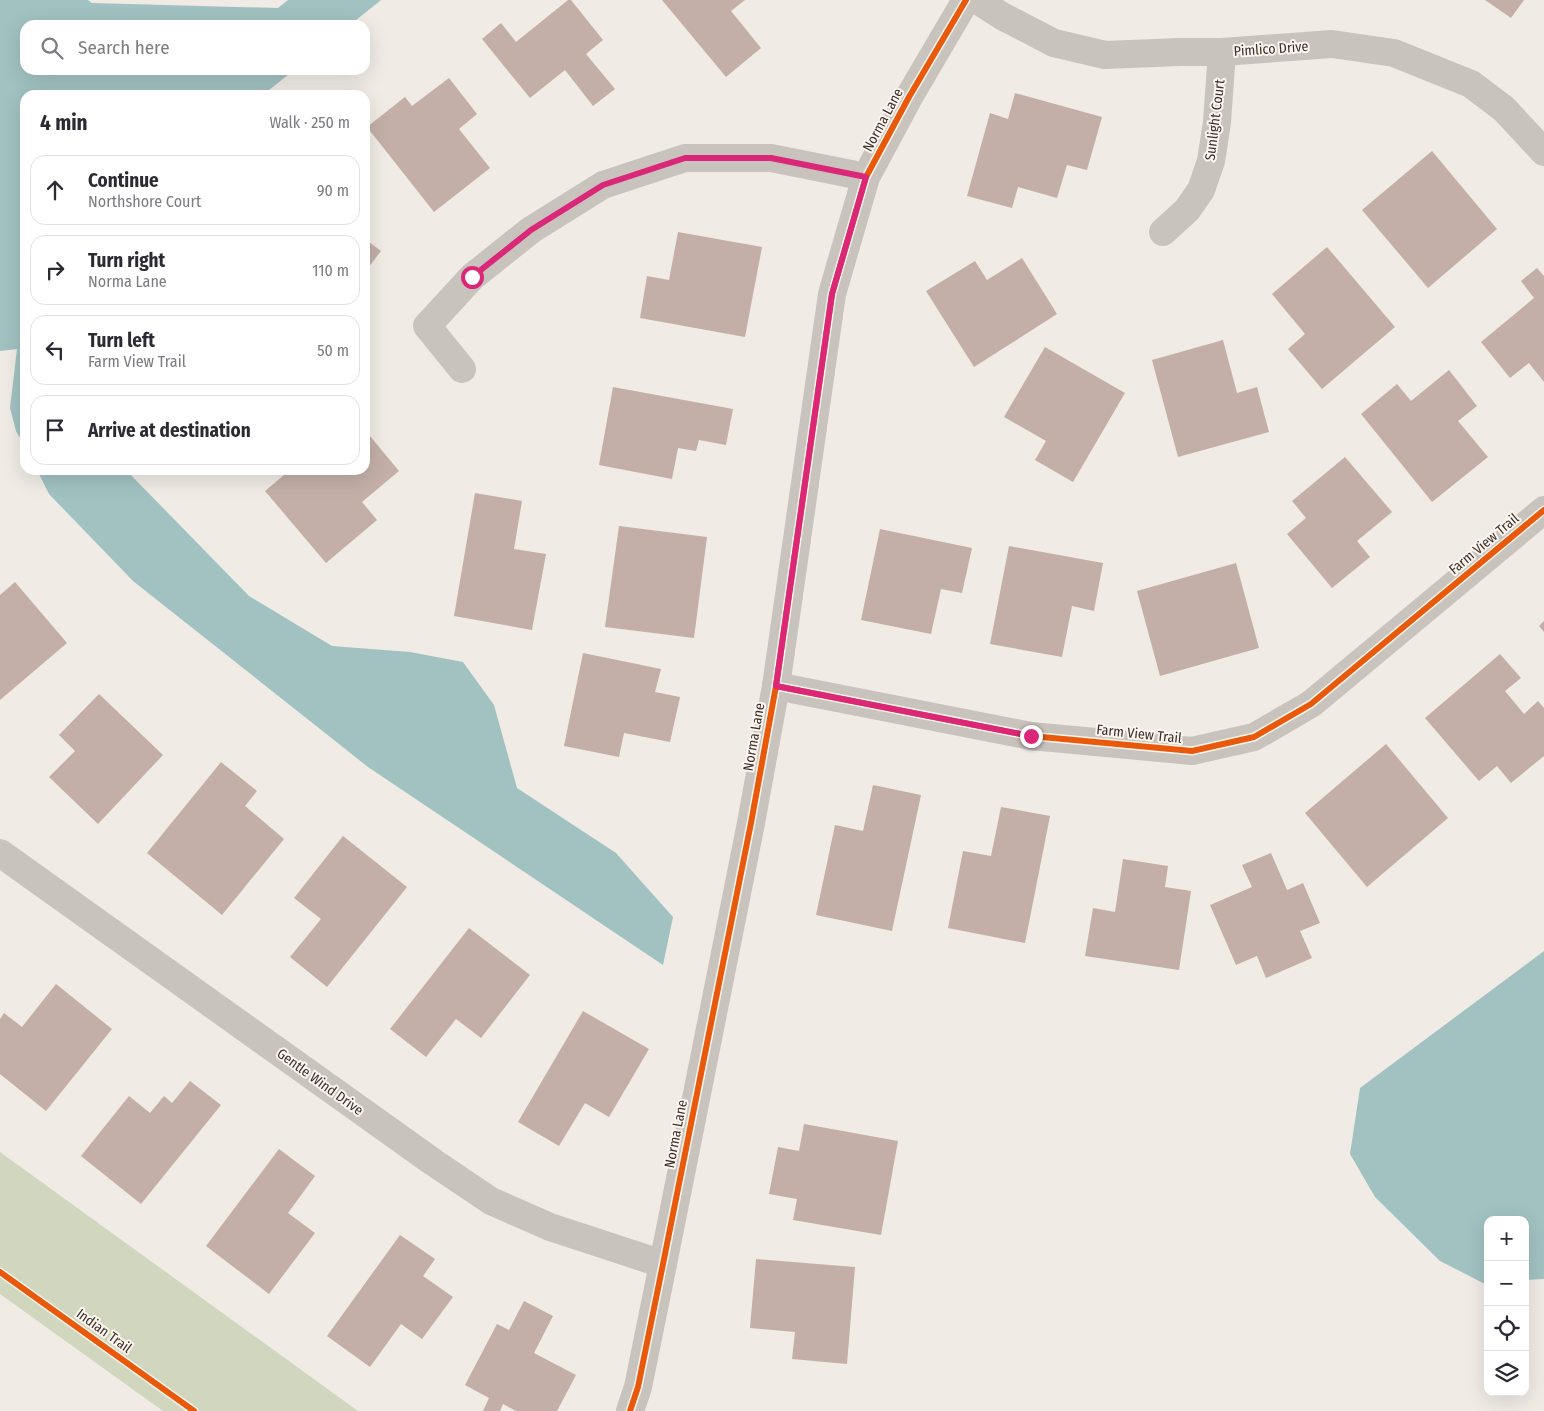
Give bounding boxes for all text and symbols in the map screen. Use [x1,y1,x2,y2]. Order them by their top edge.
search box [20,20,370,75]
icon: search [38,34,66,62]
text: Search here [78,36,170,59]
street label: Pimlico Drive [1233,38,1309,60]
street label: Sunlight Court [1202,78,1228,162]
street label: Norma Lane [859,86,907,154]
text: 4 min [40,110,88,136]
text: Walk · 250 m [269,113,350,132]
text: Continue [88,169,159,192]
icon: ahead [41,176,69,204]
text: 90 m [317,181,349,200]
text: Northshore Court [88,192,201,211]
text: Turn right [88,249,165,272]
icon: right [41,256,69,284]
text: 110 m [312,261,349,280]
route start [461,266,484,289]
text: Norma Lane [88,272,167,291]
text: Turn left [88,329,155,352]
icon: left [41,336,69,364]
text: 50 m [317,341,349,360]
text: Farm View Trail [88,352,186,371]
icon: arrive [41,416,69,444]
text: Arrive at destination [88,419,251,442]
street label: Farm View Trail [1446,510,1523,578]
street label: Norma Lane [740,702,768,772]
street label: Farm View Trail [1095,721,1183,747]
route end [1020,725,1043,748]
street label: Gentle Wind Drive [274,1045,366,1119]
street label: Norma Lane [661,1098,691,1169]
map controls [1484,1216,1529,1396]
button: + [1484,1216,1529,1261]
button: − [1484,1261,1529,1306]
street label: Indian Trail [73,1305,135,1357]
button: locate [1484,1306,1529,1351]
button: layers [1484,1351,1529,1396]

